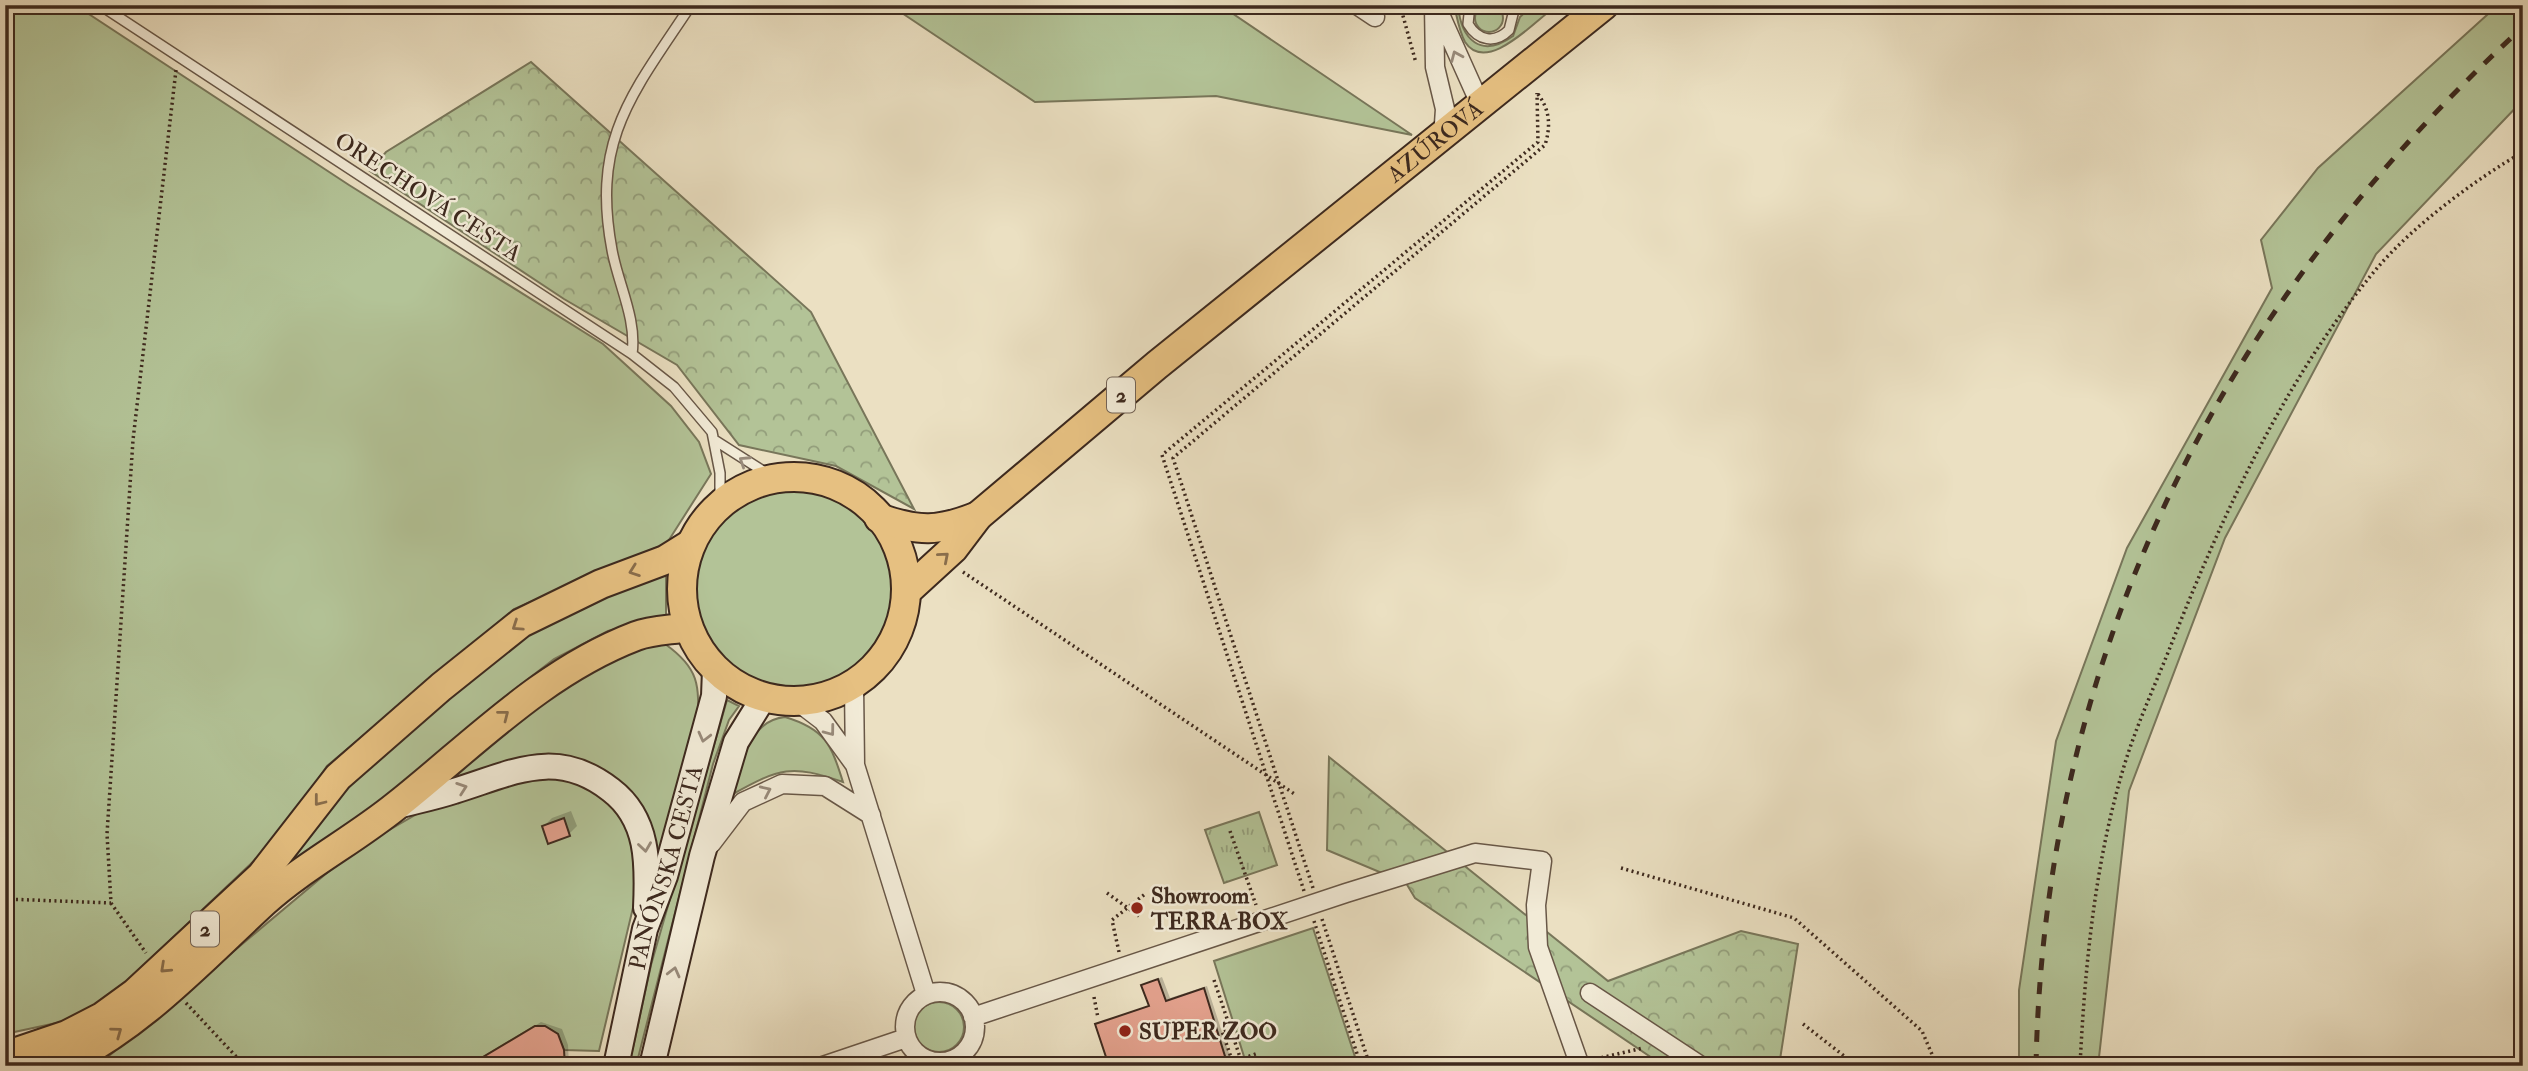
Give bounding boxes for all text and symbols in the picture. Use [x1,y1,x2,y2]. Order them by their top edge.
one-way arrow [1451,51,1465,63]
street label: AZÚROVÁ [1380,94,1489,189]
street label: ORECHOVÁ CESTA [329,126,527,268]
road number: 2 [1107,378,1135,412]
one-way arrow [739,456,752,469]
one-way arrow [936,553,949,565]
one-way arrow [629,563,641,577]
one-way arrow [512,618,525,630]
one-way arrow [497,710,509,723]
one-way arrow [821,723,834,735]
one-way arrow [698,731,712,743]
street label: PANÓNSKA CESTA [622,761,709,972]
one-way arrow [455,782,467,796]
one-way arrow [759,785,771,799]
one-way arrow [314,793,327,806]
one-way arrow [637,841,652,853]
place label: Showroom TERRA BOX [1150,881,1288,936]
marker: Showroom TERRA BOX [1129,900,1145,916]
road number: 2 [191,912,219,946]
one-way arrow [160,959,173,972]
one-way arrow [666,966,680,978]
place label: SUPER ZOO [1139,1017,1277,1046]
marker: SUPER ZOO [1117,1023,1133,1039]
one-way arrow [109,1028,122,1040]

